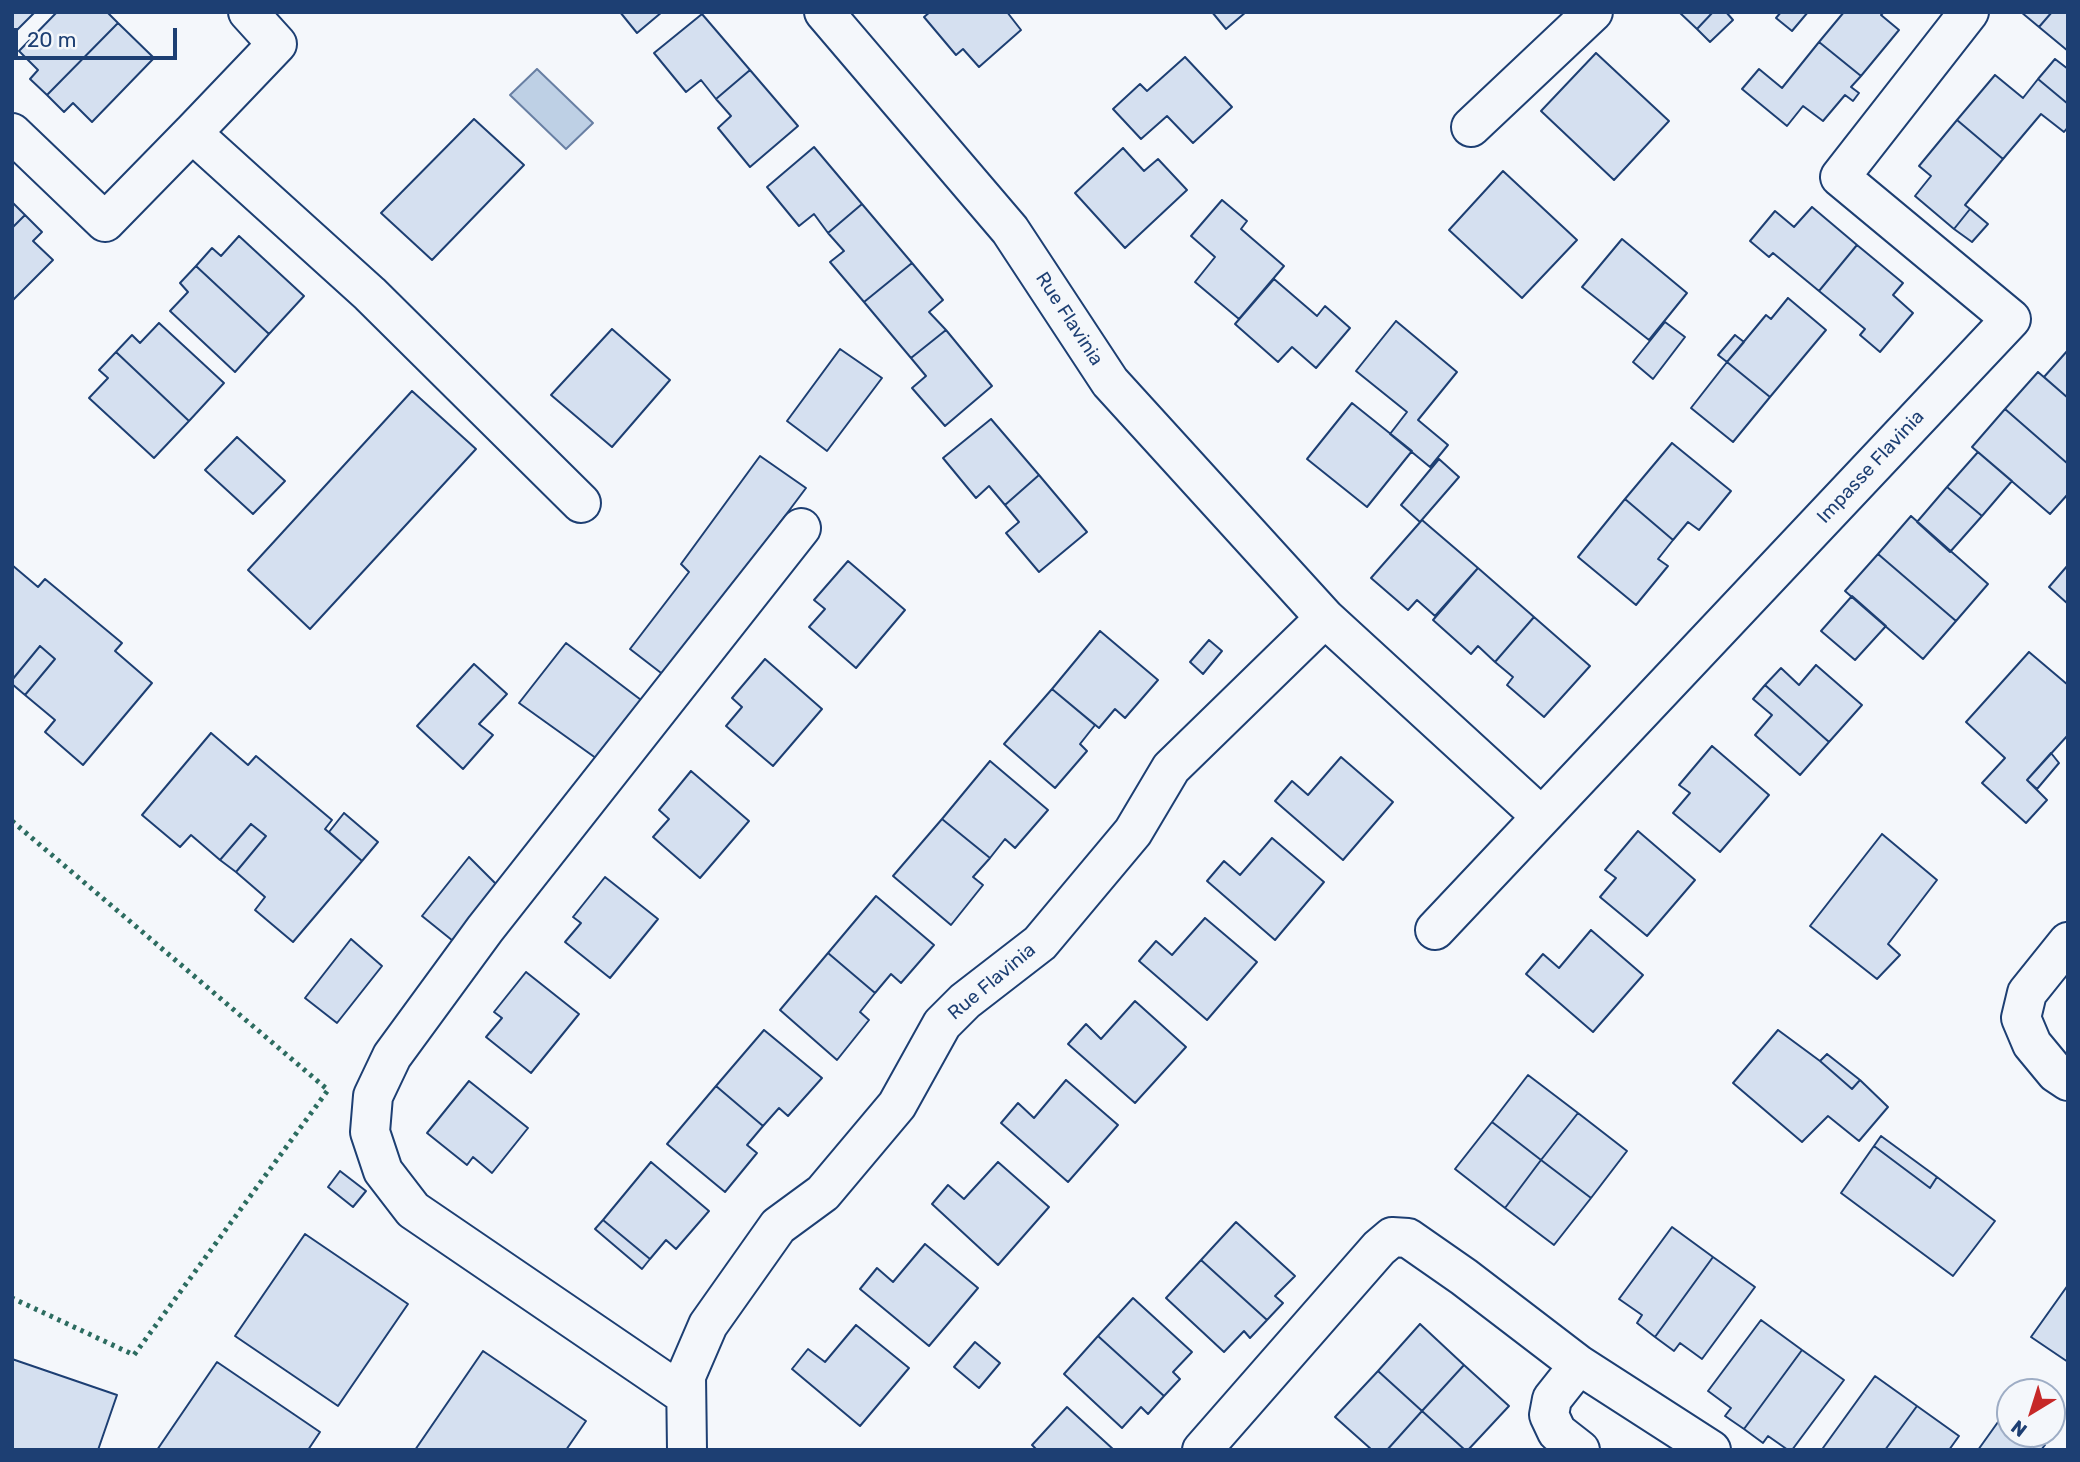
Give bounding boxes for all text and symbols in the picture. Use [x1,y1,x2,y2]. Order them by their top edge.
scale bar [18,14,180,58]
text: 20 m [27,27,76,52]
street label: Rue Flavinia [1030,268,1108,370]
street label: Impasse Flavinia [1813,406,1929,528]
street label: Rue Flavinia [944,939,1040,1025]
north arrow [1996,1378,2066,1448]
text: N [2007,1415,2031,1442]

